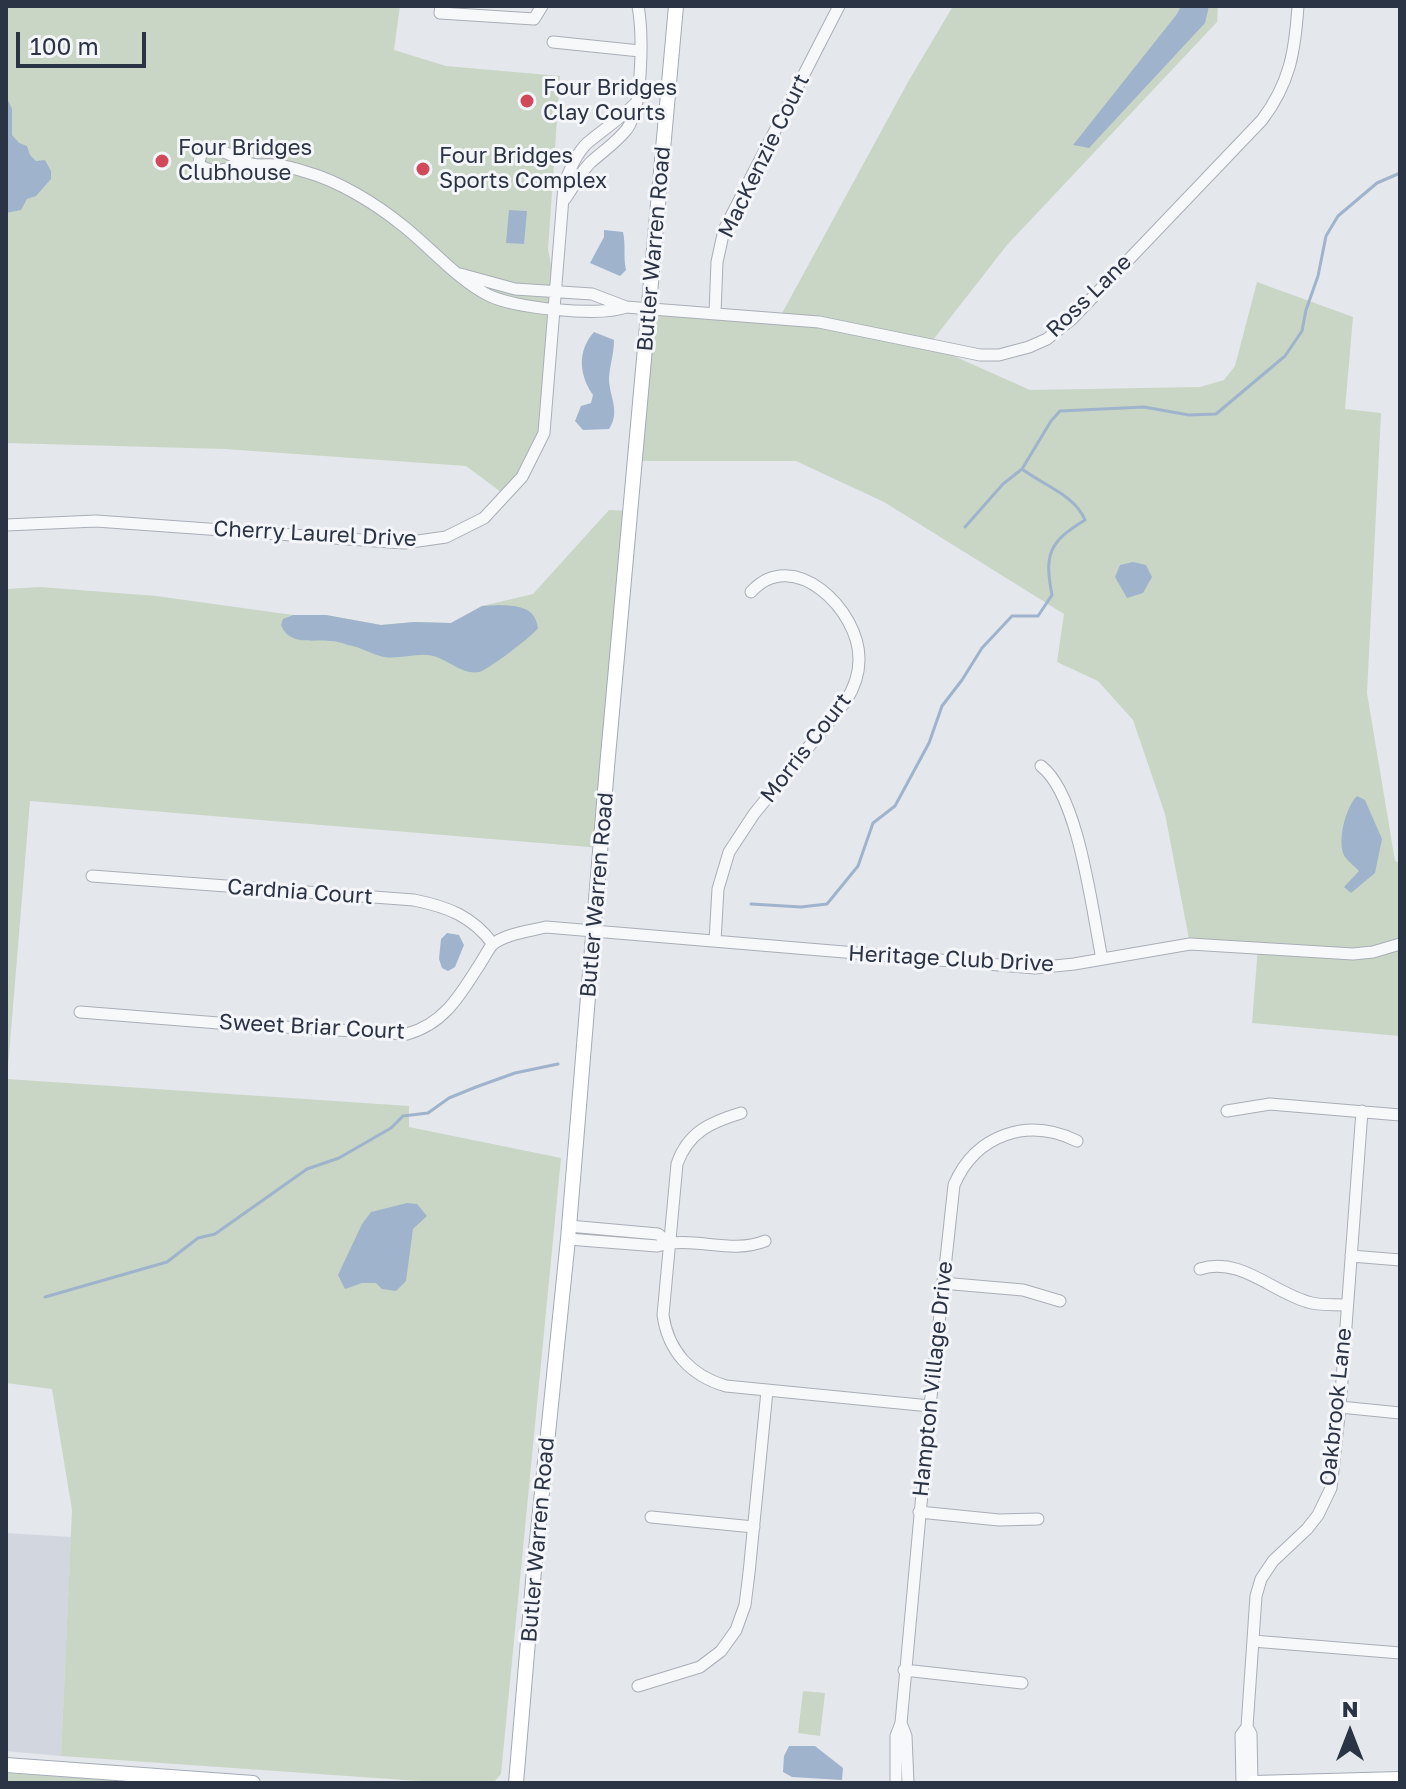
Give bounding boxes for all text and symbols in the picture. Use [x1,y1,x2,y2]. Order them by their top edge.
scale bar [20,16,150,66]
text: 100 m [30,31,99,60]
street label: MacKenzie Court [713,70,815,242]
place label: Four Bridges Clay Courts [543,75,677,126]
marker: Four Bridges Clay Courts [518,92,536,110]
place label: Four Bridges Clubhouse [178,135,312,186]
place label: Four Bridges Sports Complex [439,143,607,194]
street label: Butler Warren Road [632,145,676,353]
marker: Four Bridges Clubhouse [153,152,171,170]
marker: Four Bridges Sports Complex [414,160,432,178]
street label: Ross Lane [1041,249,1137,343]
street label: Cherry Laurel Drive [213,515,417,553]
street label: Morris Court [755,688,857,808]
street label: Butler Warren Road [575,791,619,999]
street label: Cardnia Court [226,874,374,910]
street label: Heritage Club Drive [848,940,1054,978]
street label: Sweet Briar Court [218,1009,406,1045]
street label: Hampton Village Drive [908,1260,958,1498]
street label: Oakbrook Lane [1315,1327,1357,1487]
street label: Butler Warren Road [516,1436,560,1644]
north arrow [1310,1693,1390,1773]
text: N [1342,1695,1358,1722]

